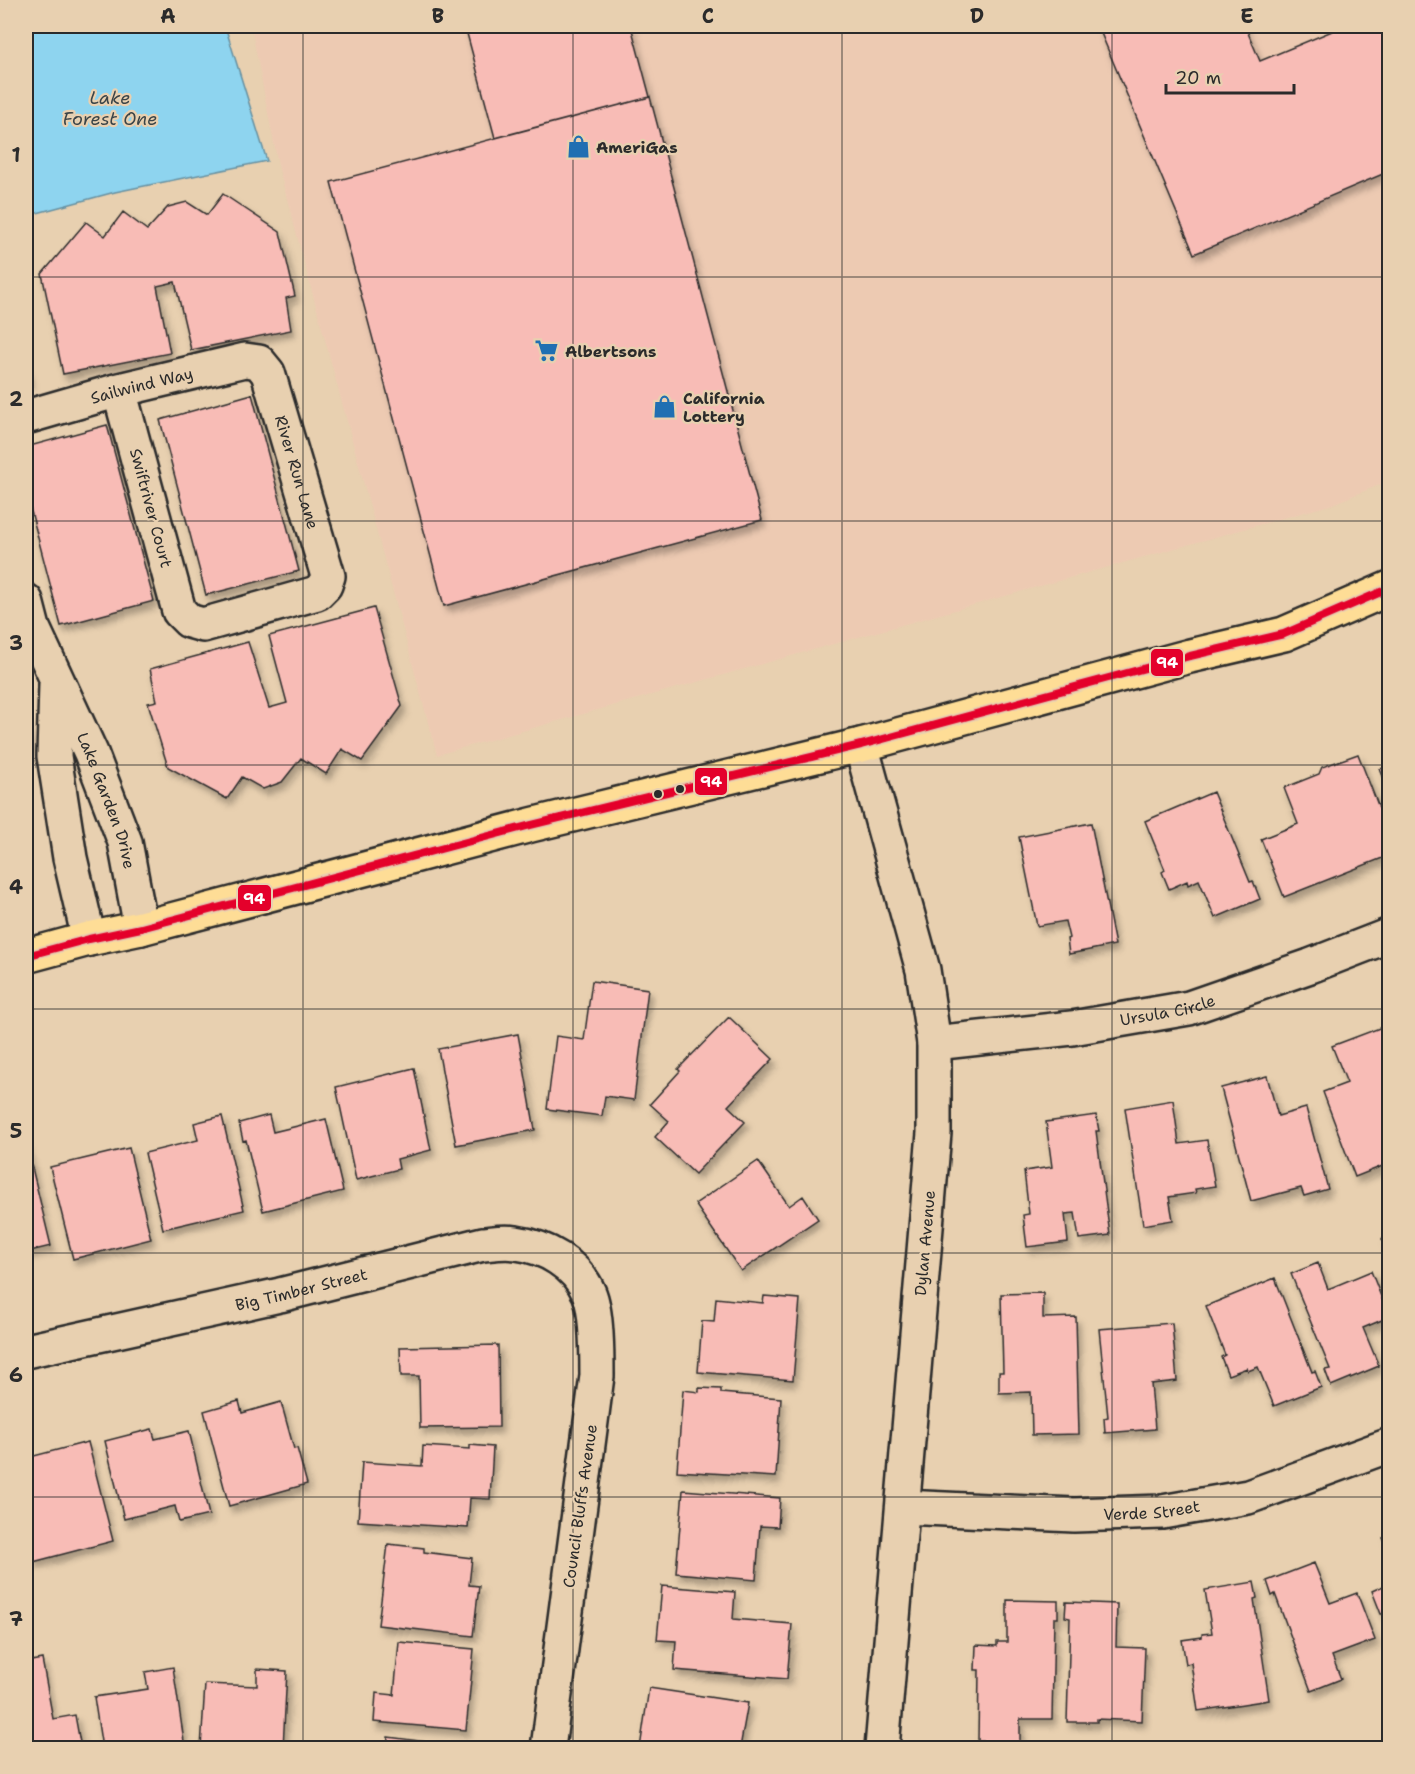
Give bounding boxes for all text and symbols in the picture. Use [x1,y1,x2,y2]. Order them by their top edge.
text: A [160,3,176,29]
text: B [432,3,444,29]
text: C [702,3,714,29]
text: D [970,3,984,29]
text: E [1240,3,1254,29]
scale bar [1166,57,1294,95]
text: 20 m [1175,66,1221,90]
water label: Lake Forest One [62,86,158,131]
shop icon: AmeriGas [565,134,591,160]
place label: AmeriGas [596,137,678,158]
text: 1 [11,142,21,168]
supermarket icon: Albertsons [534,338,560,364]
place label: Albertsons [565,341,656,362]
street label: Sailwind Way [88,362,195,408]
text: 2 [9,386,23,412]
place label: California Lottery [683,388,765,427]
shop icon: California Lottery [652,394,678,420]
street label: River Run Lane [270,413,324,532]
street label: Swiftriver Court [125,446,177,570]
text: 3 [9,630,23,656]
line badge: 94 [1150,648,1184,677]
text: 94 [1156,652,1178,673]
street label: Lake Garden Drive [72,729,140,870]
line badge: 94 [694,767,728,796]
text: 94 [700,771,722,792]
unlabelled marker [674,783,686,795]
unlabelled marker [652,788,664,800]
text: 4 [9,874,23,900]
line badge: 94 [237,884,272,912]
text: 94 [243,888,265,909]
street label: Ursula Circle [1118,989,1218,1030]
text: 5 [10,1118,22,1144]
street label: Dylan Avenue [910,1189,940,1297]
street label: Big Timber Street [233,1263,369,1315]
text: 6 [9,1362,23,1388]
street label: Council Bluffs Avenue [558,1423,602,1589]
street label: Verde Street [1103,1495,1201,1524]
text: 7 [9,1606,23,1632]

